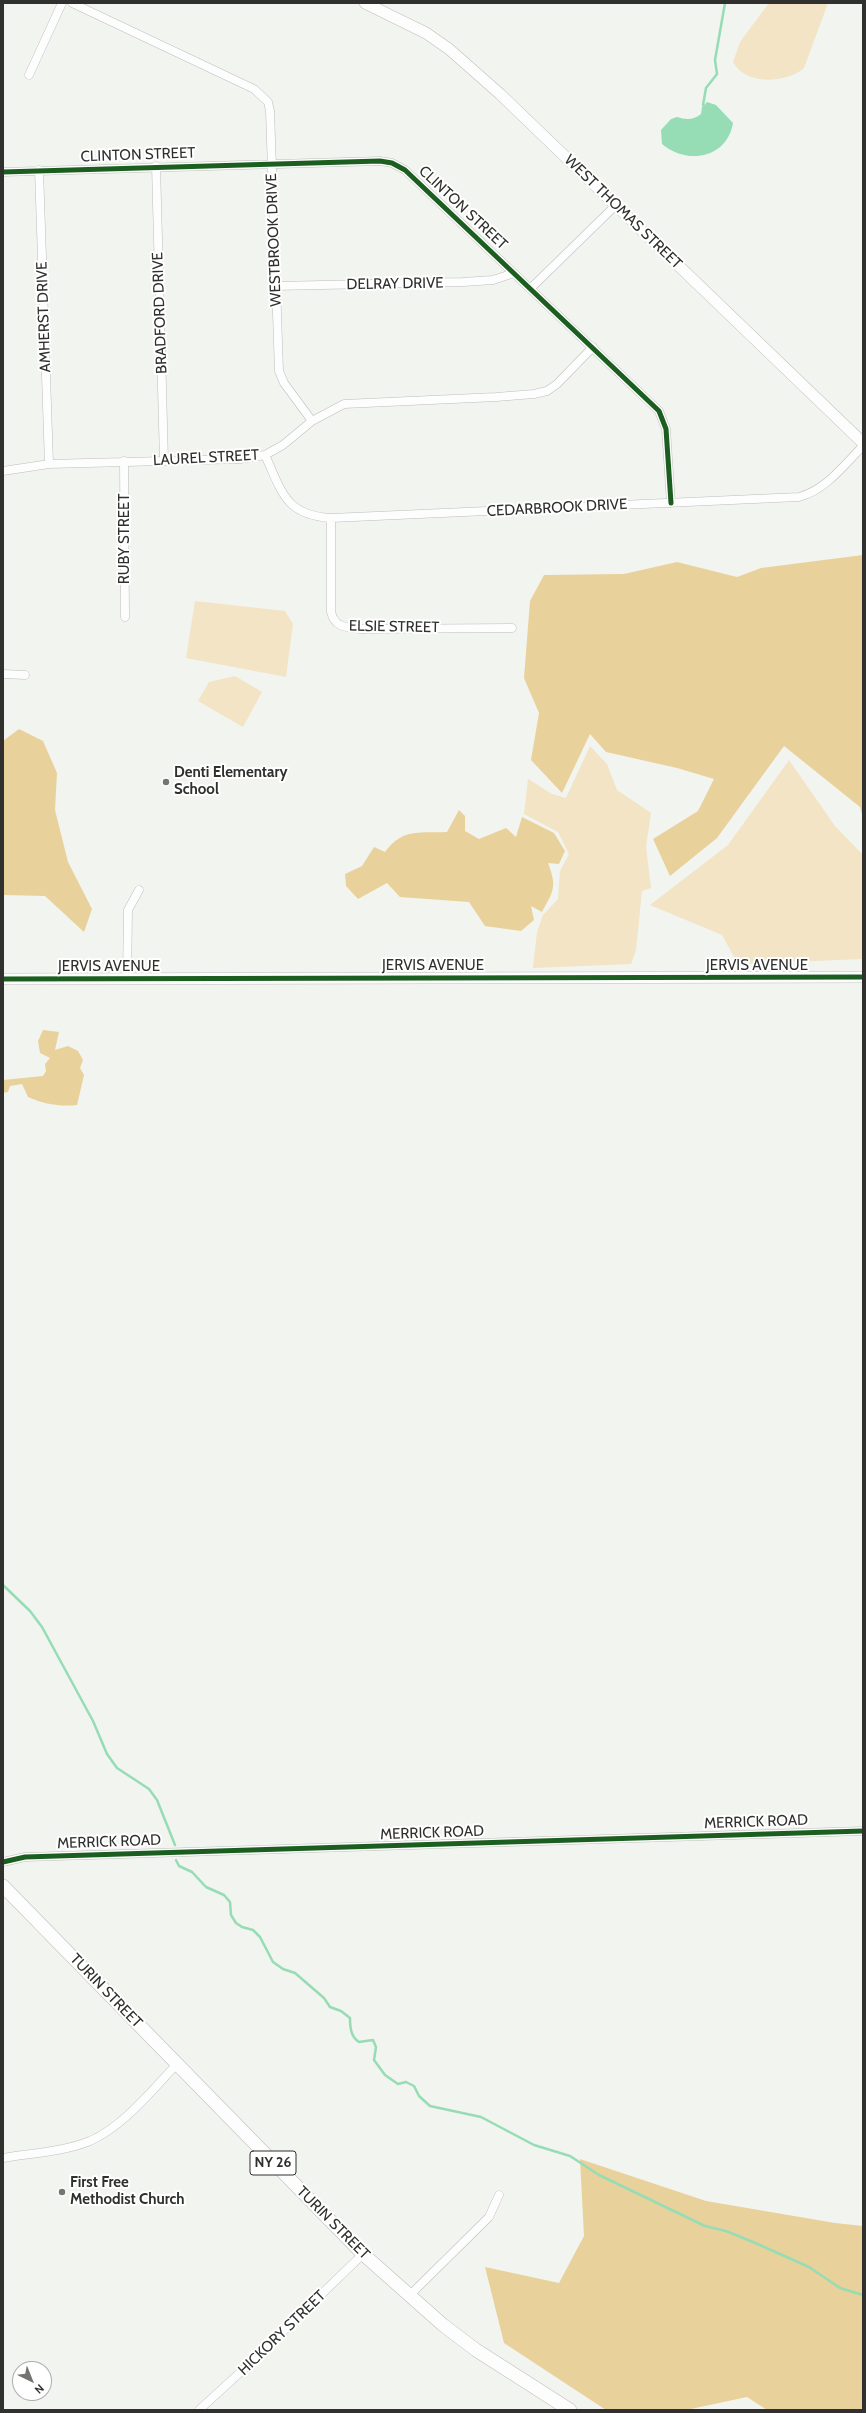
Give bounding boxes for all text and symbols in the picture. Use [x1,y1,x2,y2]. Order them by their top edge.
street label: CLINTON STREET [80,144,196,166]
street label: WEST THOMAS STREET [560,151,686,273]
street label: CLINTON STREET [415,162,511,254]
street label: WESTBROOK DRIVE [263,173,285,307]
street label: BRADFORD DRIVE [149,252,171,374]
street label: AMHERST DRIVE [33,261,55,373]
street label: DELRAY DRIVE [346,274,444,294]
street label: LAUREL STREET [153,446,259,470]
street label: RUBY STREET [116,494,134,584]
street label: CEDARBROOK DRIVE [486,495,628,521]
street label: ELSIE STREET [349,617,439,637]
place label: Denti Elementary School [174,764,287,799]
marker: Denti Elementary School [161,777,171,787]
street label: JERVIS AVENUE [382,957,484,975]
street label: JERVIS AVENUE [706,957,808,975]
street label: JERVIS AVENUE [58,958,160,976]
street label: MERRICK ROAD [704,1811,808,1833]
street label: MERRICK ROAD [380,1822,484,1844]
street label: MERRICK ROAD [57,1831,161,1853]
street label: TURIN STREET [66,1950,146,2032]
road number: NY 26 [250,2151,296,2175]
place label: First Free Methodist Church [70,2174,185,2209]
street label: TURIN STREET [293,2183,373,2263]
marker: First Free Methodist Church [57,2187,67,2197]
street label: HICKORY STREET [235,2287,329,2379]
north arrow [12,2361,52,2401]
text: N [32,2381,47,2397]

